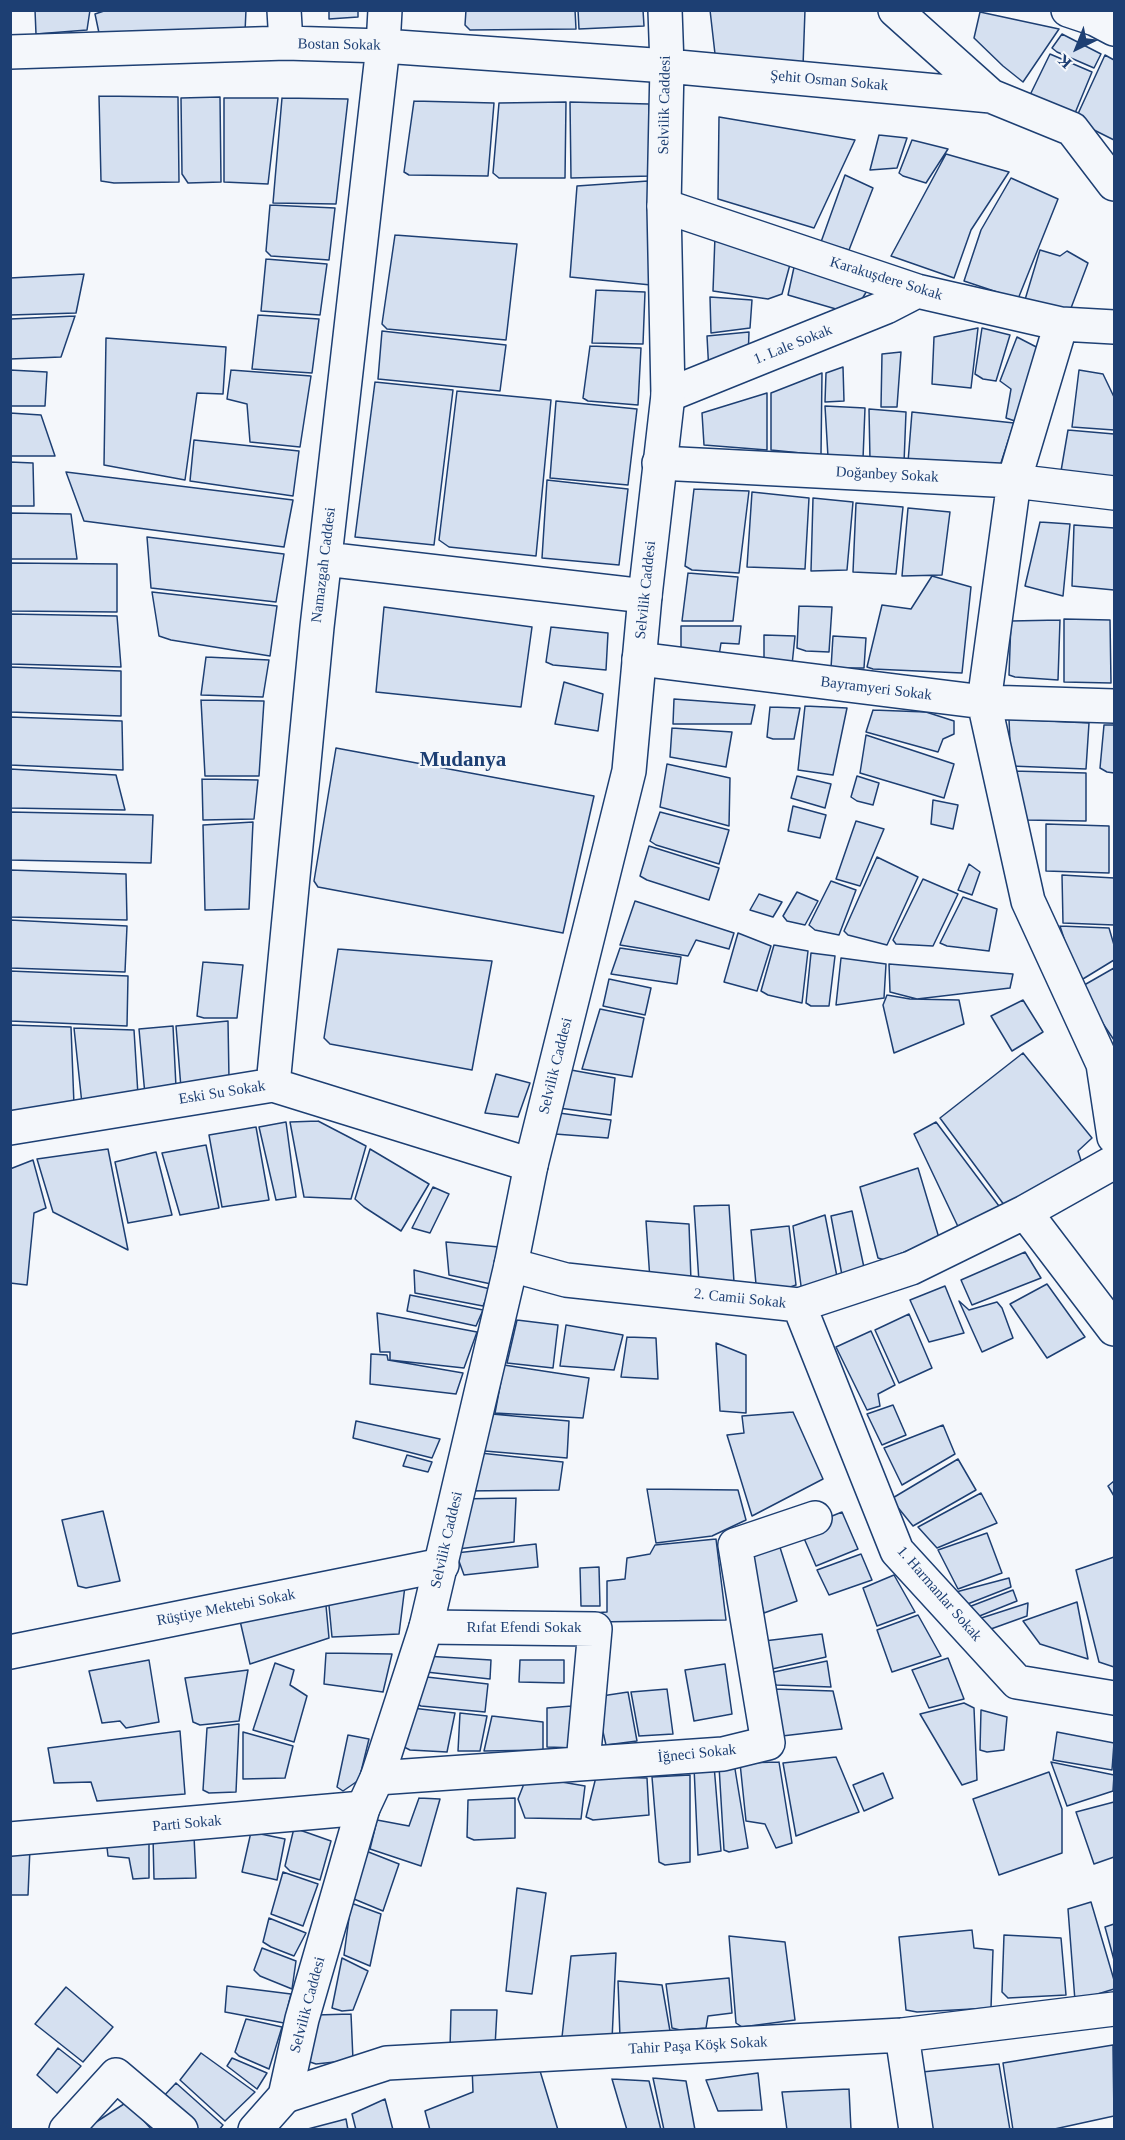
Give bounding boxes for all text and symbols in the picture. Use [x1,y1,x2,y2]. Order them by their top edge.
north arrow [1047,18,1107,78]
street label: Bostan Sokak [297,35,381,55]
text: K [1054,51,1075,72]
street label: Selvilik Caddesi [655,55,675,155]
street label: Şehit Osman Sokak [769,67,889,95]
street label: Karakuşdere Sokak [827,253,945,305]
street label: 1. Lale Sokak [751,321,835,369]
street label: Doğanbey Sokak [835,463,939,487]
street label: Namazgah Caddesi [308,506,340,624]
street label: Selvilik Caddesi [632,540,660,640]
street label: Bayramyeri Sokak [819,673,933,705]
district label: Mudanya [420,748,506,774]
street label: Selvilik Caddesi [535,1016,577,1116]
street label: Eski Su Sokak [177,1077,267,1109]
street label: 2. Camii Sokak [693,1285,787,1313]
street label: Selvilik Caddesi [427,1490,467,1590]
street label: 1. Harmanlar Sokak [893,1543,985,1645]
street label: Rüştiye Mektebi Sokak [155,1586,297,1630]
street label: Rıfat Efendi Sokak [467,1619,581,1637]
street label: İğneci Sokak [657,1741,737,1767]
street label: Parti Sokak [152,1812,222,1836]
street label: Selvilik Caddesi [287,1955,329,2055]
street label: Tahir Paşa Köşk Sokak [628,2033,768,2059]

